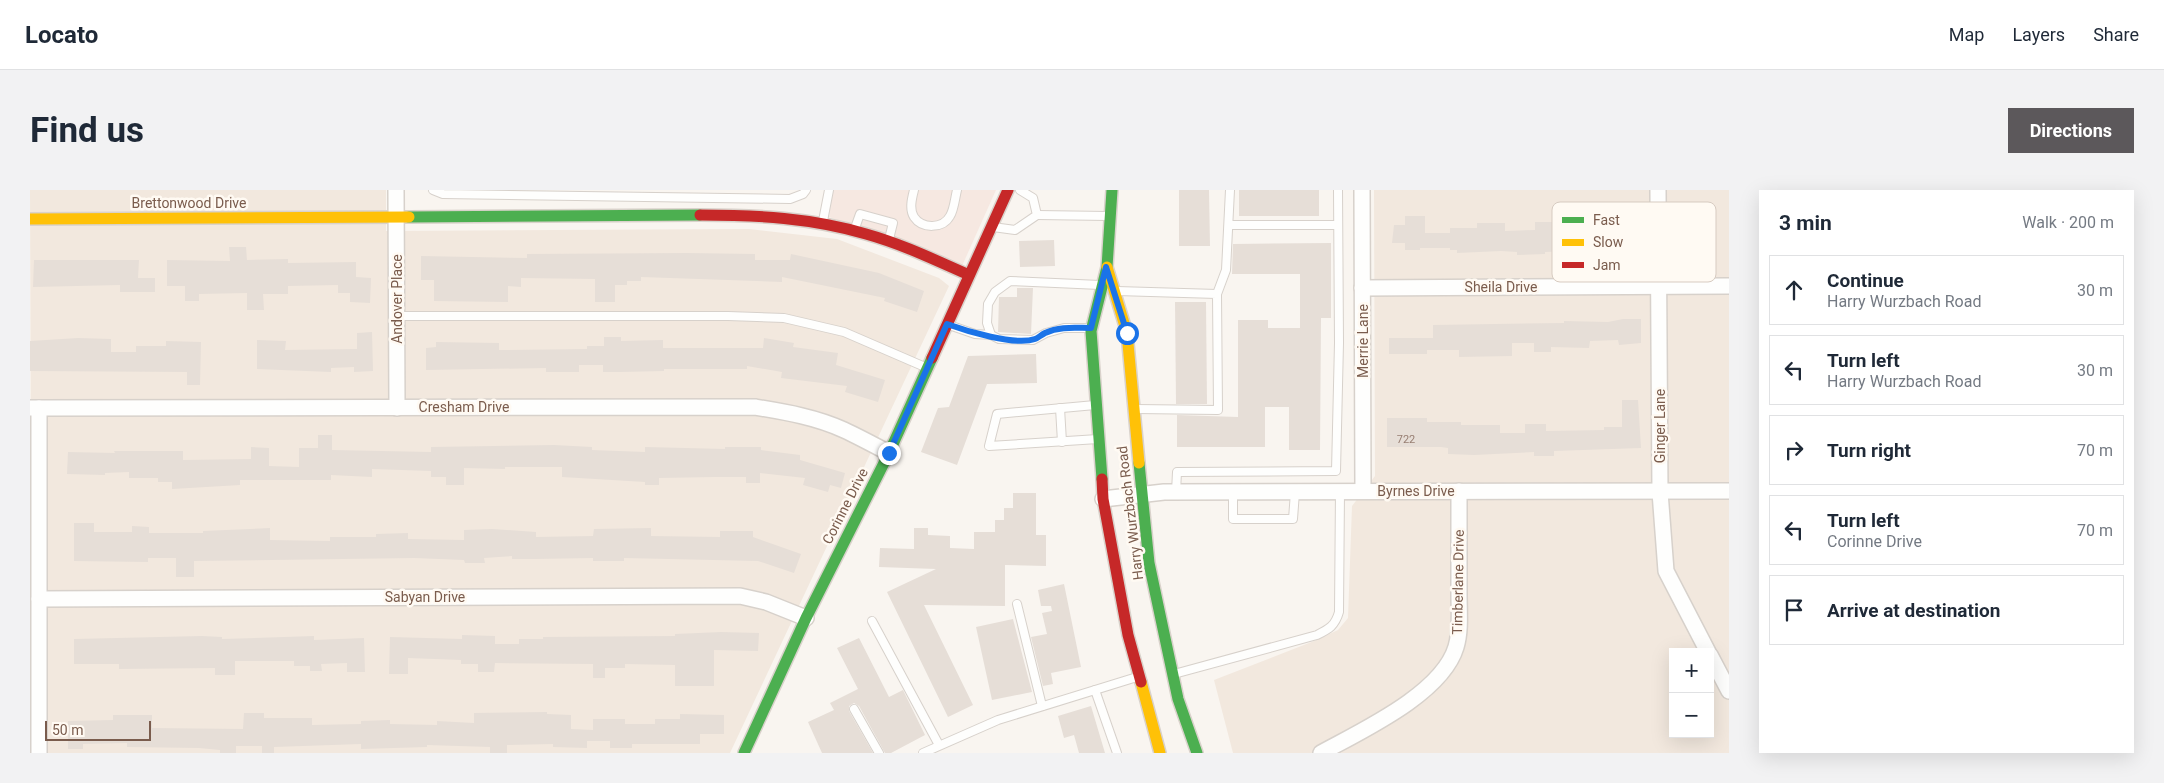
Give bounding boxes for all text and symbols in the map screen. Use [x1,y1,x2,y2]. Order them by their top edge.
text: Locato [25,21,98,49]
text: Map [1949,24,1984,45]
text: Layers [2012,24,2065,45]
text: Share [2093,24,2139,45]
button: Directions [2008,108,2134,153]
text: Find us [30,110,144,151]
street label: Brettonwood Drive [132,195,246,211]
legend [1552,202,1716,282]
text: 3 min [1779,211,1832,235]
text: Fast [1593,212,1620,228]
text: Walk · 200 m [2022,213,2114,232]
text: Slow [1593,234,1624,250]
street label: Andover Place [389,254,405,344]
text: Jam [1593,257,1621,273]
text: Continue [1827,269,1904,292]
icon: ahead [1780,276,1808,304]
street label: Sheila Drive [1465,279,1537,295]
text: 30 m [2077,281,2113,300]
text: Harry Wurzbach Road [1827,292,1981,311]
street label: Merrie Lane [1355,304,1371,378]
route start [1116,322,1139,345]
text: Turn left [1827,349,1900,372]
icon: left [1780,356,1808,384]
text: 30 m [2077,361,2113,380]
text: Harry Wurzbach Road [1827,372,1981,391]
street label: Ginger Lane [1652,389,1668,463]
street label: Cresham Drive [419,399,509,415]
house number: 722 [1397,433,1415,446]
icon: right [1780,436,1808,464]
text: Turn right [1827,439,1911,462]
text: 70 m [2077,441,2113,460]
route end [878,442,901,465]
street label: Harry Wurzbach Road [1114,445,1146,581]
street label: Corinne Drive [819,465,871,547]
street label: Byrnes Drive [1377,483,1455,499]
text: Turn left [1827,509,1900,532]
icon: left [1780,516,1808,544]
text: 70 m [2077,521,2113,540]
street label: Timberlane Drive [1449,529,1467,635]
text: Corinne Drive [1827,532,1922,551]
street label: Sabyan Drive [385,589,465,605]
icon: arrive [1780,596,1808,624]
text: Arrive at destination [1827,599,2000,622]
map controls [1669,648,1714,738]
button: + [1669,648,1714,693]
button: − [1669,693,1714,738]
scale bar [45,718,151,741]
text: 50 m [52,722,84,738]

